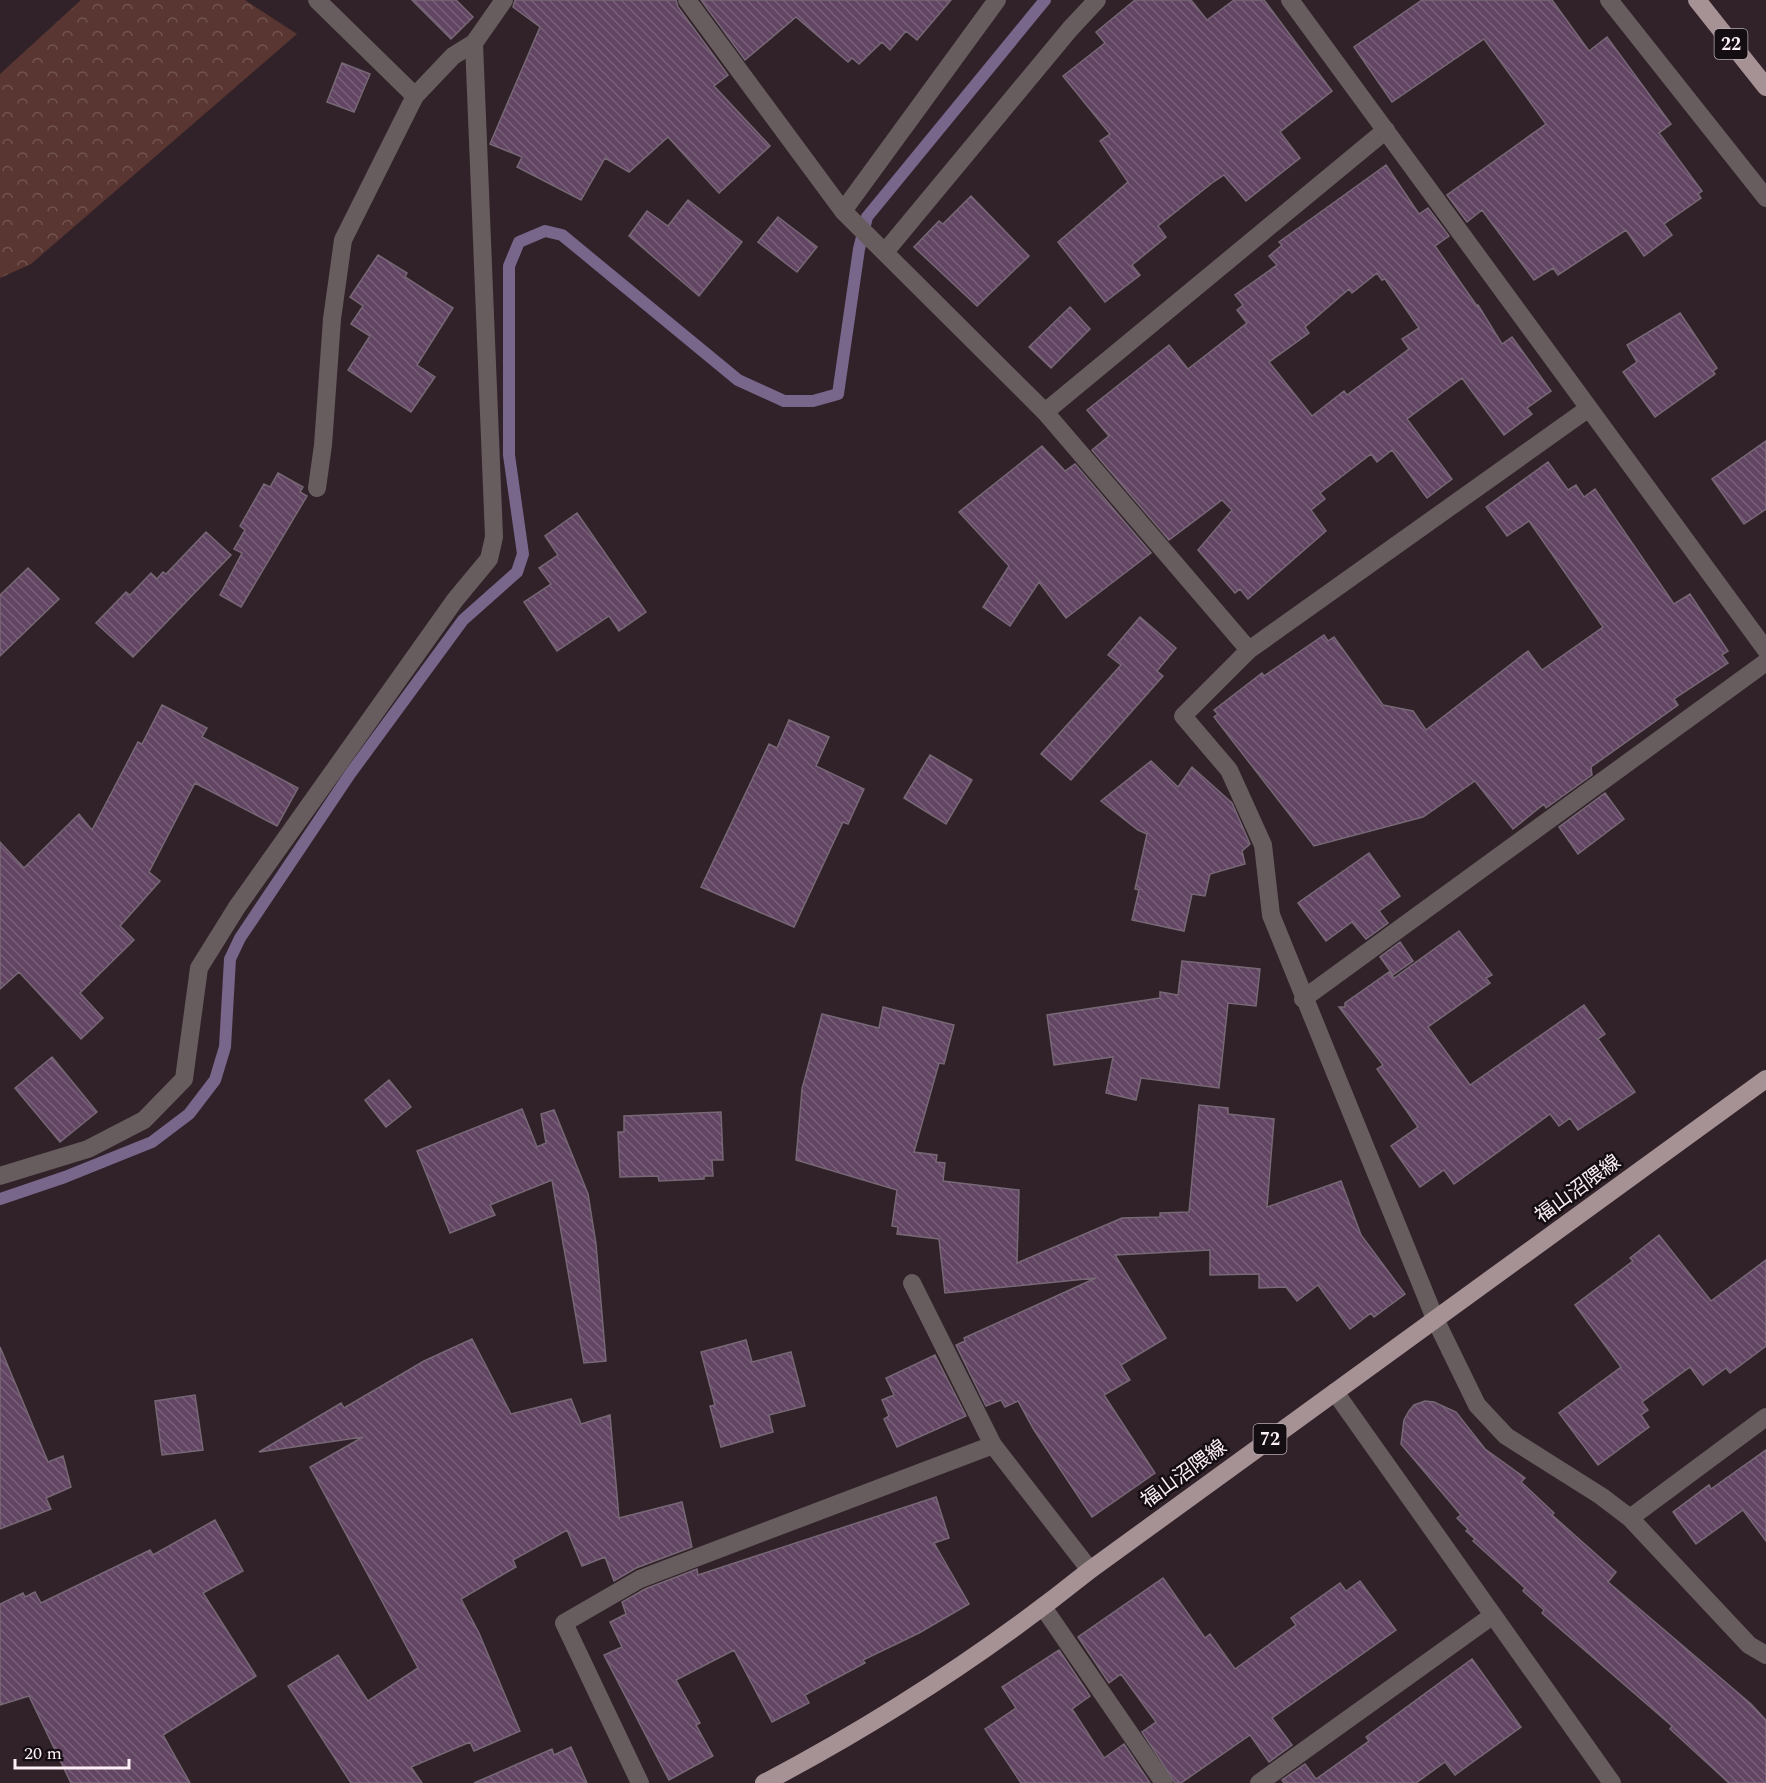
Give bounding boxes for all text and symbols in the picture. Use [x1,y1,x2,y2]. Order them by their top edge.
road number: 22 [1714,29,1748,59]
street label: 福山沼隈線 [1529,1147,1627,1231]
road number: 72 [1254,1424,1286,1454]
street label: 福山沼隈線 [1135,1432,1233,1516]
scale bar [15,1732,129,1770]
text: 20 m [24,1740,62,1767]

